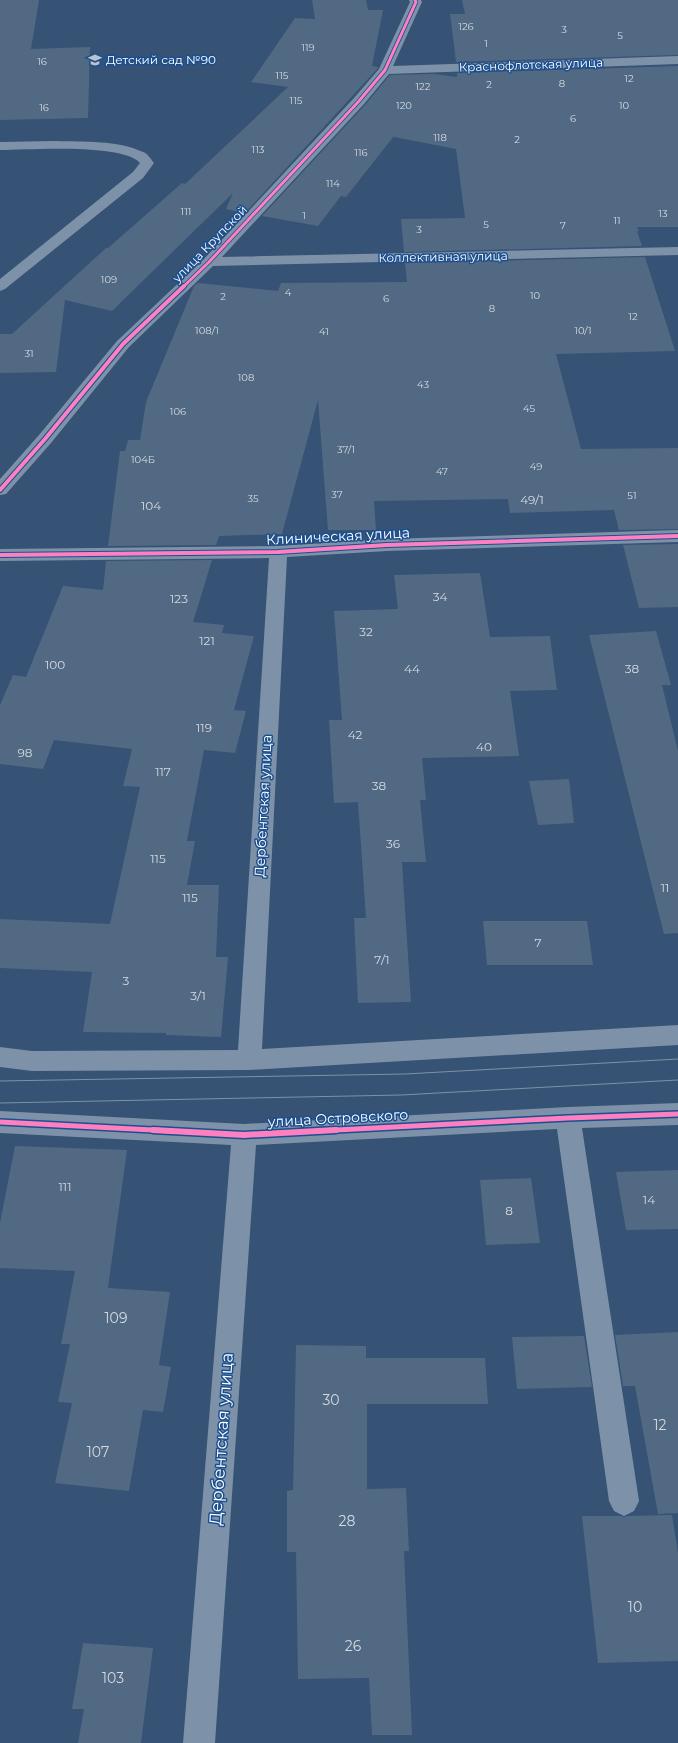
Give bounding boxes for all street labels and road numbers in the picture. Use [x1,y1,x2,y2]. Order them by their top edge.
street label: Краснофлотская улица [459,54,603,75]
street label: улица Крупской [168,202,250,286]
street label: Коллективная улица [378,248,508,265]
street label: Клиническая улица [266,523,410,549]
street label: Дербентская улица [250,734,276,878]
street label: улица Островского [266,1105,409,1131]
street label: Дербентская улица [205,1352,237,1526]

